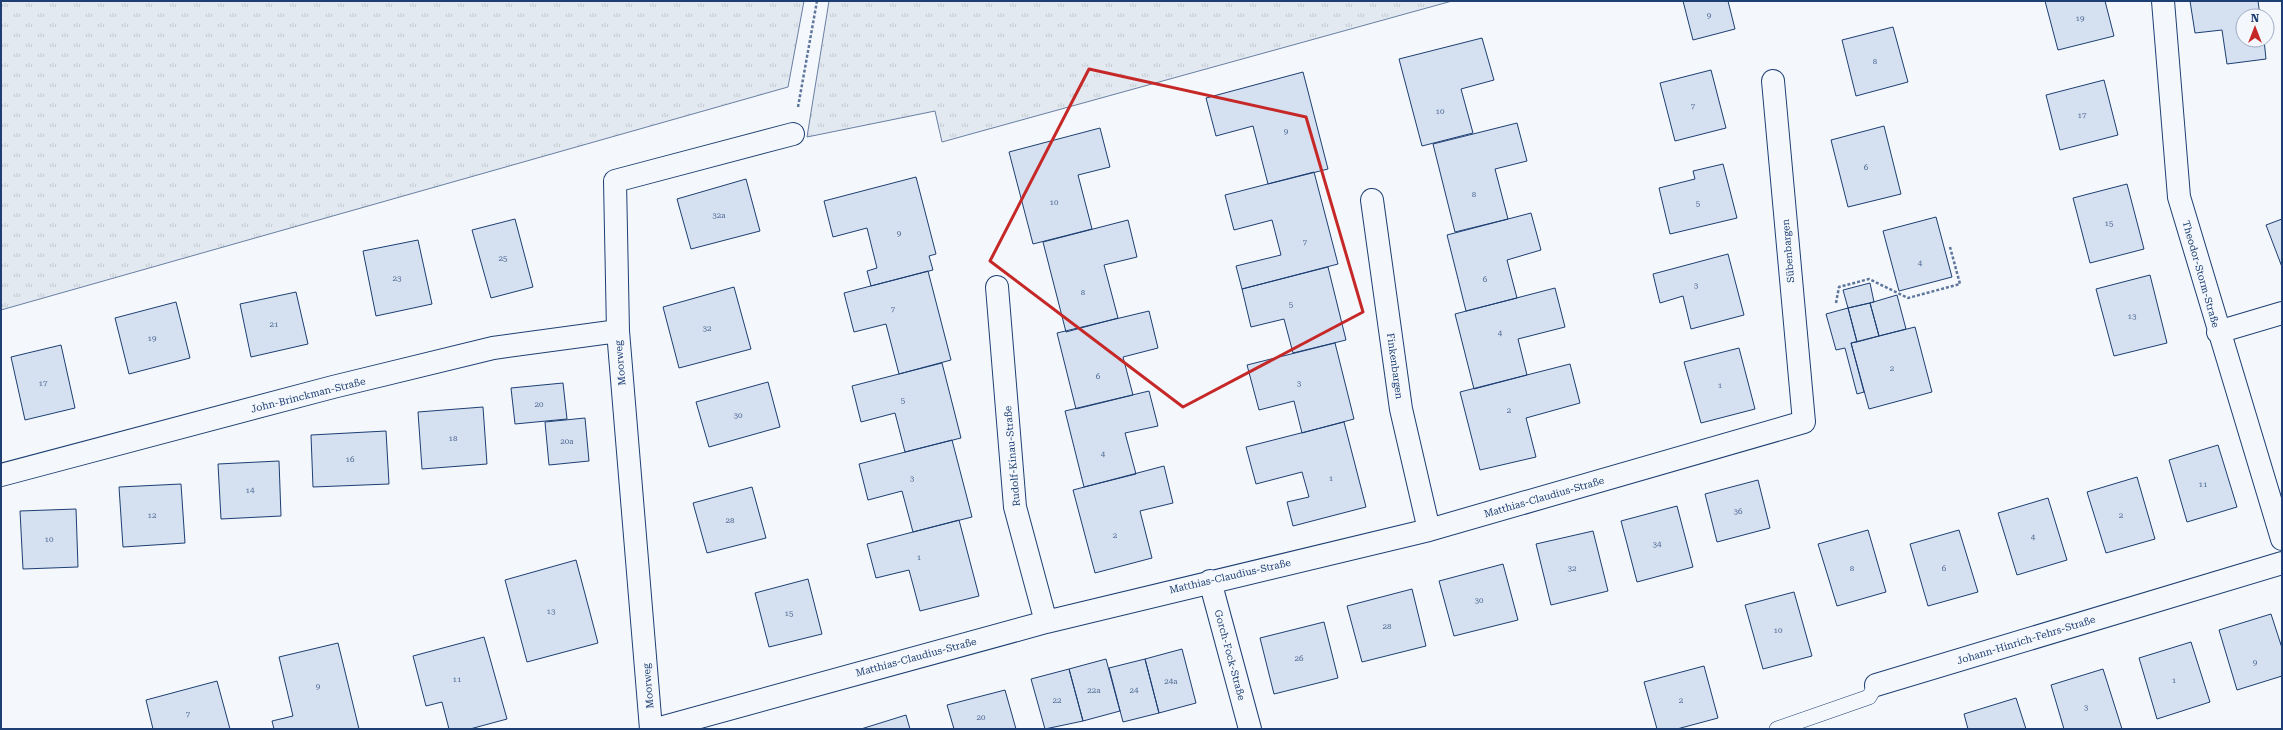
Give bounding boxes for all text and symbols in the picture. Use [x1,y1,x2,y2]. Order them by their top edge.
north arrow [2235,8,2275,48]
house number: 9 [1707,11,1712,20]
text: N [2251,12,2260,25]
house number: 19 [2076,14,2085,23]
house number: 8 [1873,57,1878,66]
house number: 7 [1691,102,1696,111]
house number: 10 [1436,107,1445,116]
house number: 17 [2078,111,2087,120]
house number: 9 [1284,127,1289,136]
house number: 6 [1864,163,1869,172]
house number: 8 [1472,190,1477,199]
house number: 10 [1050,198,1059,207]
house number: 5 [1696,199,1701,208]
house number: 32a [712,211,726,220]
street label: Sübenbargen [1780,218,1796,283]
house number: 15 [2105,219,2114,228]
street label: Theodor-Storm-Straße [2180,219,2222,329]
house number: 9 [897,229,902,238]
house number: 7 [1303,238,1308,247]
house number: 25 [499,254,508,263]
house number: 4 [1918,259,1923,268]
house number: 23 [393,274,402,283]
house number: 6 [1483,275,1488,284]
house number: 3 [1694,281,1699,290]
house number: 8 [1081,288,1086,297]
house number: 5 [1289,300,1294,309]
house number: 7 [891,305,896,314]
house number: 13 [2128,312,2137,321]
house number: 21 [270,320,279,329]
house number: 32 [703,324,712,333]
house number: 4 [1498,329,1503,338]
street label: Finkenbargen [1385,332,1405,400]
house number: 19 [148,334,157,343]
street label: Moorweg [613,340,627,386]
house number: 2 [1890,364,1895,373]
house number: 6 [1096,372,1101,381]
street label: John-Brinckman-Straße [250,375,367,415]
house number: 17 [39,379,48,388]
house number: 3 [1297,379,1302,388]
house number: 1 [1718,381,1723,390]
house number: 5 [901,396,906,405]
house number: 20 [535,400,544,409]
street label: Rudolf-Kinau-Straße [1002,405,1022,507]
house number: 2 [1507,406,1512,415]
house number: 30 [734,411,743,420]
house number: 18 [449,434,458,443]
house number: 20a [560,437,574,446]
house number: 4 [1101,450,1106,459]
house number: 16 [346,455,355,464]
house number: 3 [910,474,915,483]
house number: 1 [1329,474,1334,483]
street label: Matthias-Claudius-Straße [1483,474,1606,519]
house number: 11 [2199,480,2208,489]
house number: 14 [246,486,255,495]
house number: 36 [1734,507,1743,516]
house number: 12 [148,511,157,520]
house number: 2 [2119,511,2124,520]
house number: 28 [726,516,735,525]
house number: 2 [1113,531,1118,540]
house number: 4 [2031,533,2036,542]
house number: 10 [45,535,54,544]
house number: 34 [1653,540,1662,549]
house number: 1 [917,553,922,562]
street label: Matthias-Claudius-Straße [1168,557,1292,595]
house number: 32 [1568,564,1577,573]
house number: 8 [1850,564,1855,573]
house number: 6 [1942,564,1947,573]
house number: 30 [1475,596,1484,605]
house number: 13 [547,607,556,616]
house number: 15 [785,609,794,618]
street label: Gorch-Fock-Straße [1213,609,1248,702]
street label: Johann-Hinrich-Fehrs-Straße [1955,613,2097,666]
house number: 28 [1383,622,1392,631]
house number: 10 [1774,626,1783,635]
street label: Matthias-Claudius-Straße [854,635,978,678]
house number: 26 [1295,654,1304,663]
house number: 9 [2253,658,2258,667]
street label: Moorweg [641,663,655,709]
house number: 11 [453,675,462,684]
house number: 1 [2172,676,2177,685]
house number: 24a [1164,677,1178,686]
house number: 9 [316,682,321,691]
house number: 22a [1087,686,1101,695]
house number: 24 [1130,686,1139,695]
house number: 22 [1053,696,1062,705]
house number: 2 [1679,696,1684,705]
house number: 3 [2084,703,2089,712]
house number: 7 [186,710,191,719]
house number: 20 [977,713,986,722]

